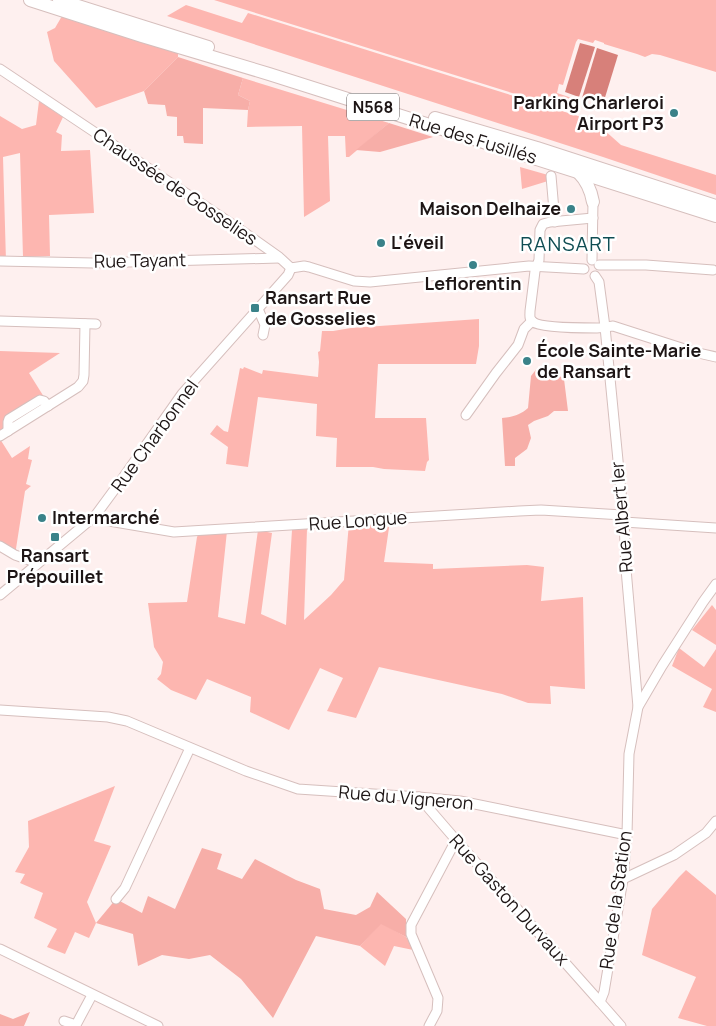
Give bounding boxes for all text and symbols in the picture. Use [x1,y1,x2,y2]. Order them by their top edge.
place label: Parking Charleroi Airport P3 [513,90,664,135]
road number: N568 [347,94,399,120]
street label: Rue des Fusillés [407,107,540,169]
marker: Parking Charleroi Airport P3 [668,107,680,119]
street label: Chaussée de Gosselies [89,122,263,250]
place label: Maison Delhaize [420,196,561,220]
marker: Maison Delhaize [565,203,577,215]
place label: L'éveil [391,230,444,254]
district label: RANSART [520,230,616,257]
marker: L'éveil [375,237,387,249]
street label: Rue Tayant [94,247,186,273]
marker: Leflorentin [467,259,479,271]
place label: Leflorentin [425,271,521,295]
place label: Ransart Rue de Gosselies [265,285,376,330]
marker: Ransart Rue de Gosselies [249,302,261,314]
place label: École Sainte-Marie de Ransart [537,338,701,383]
marker: École Sainte-Marie de Ransart [521,355,533,367]
street label: Rue Charbonnel [105,374,203,496]
street label: Rue Albert Ier [604,460,638,574]
place label: Intermarché [52,505,160,529]
street label: Rue Longue [308,505,408,535]
marker: Intermarché [36,512,48,524]
marker: Ransart Prépouillet [49,531,61,543]
place label: Ransart Prépouillet [7,543,103,588]
street label: Rue du Vigneron [338,779,475,815]
street label: Rue Gaston Durvaux [445,829,575,970]
street label: Rue de la Station [593,829,637,971]

